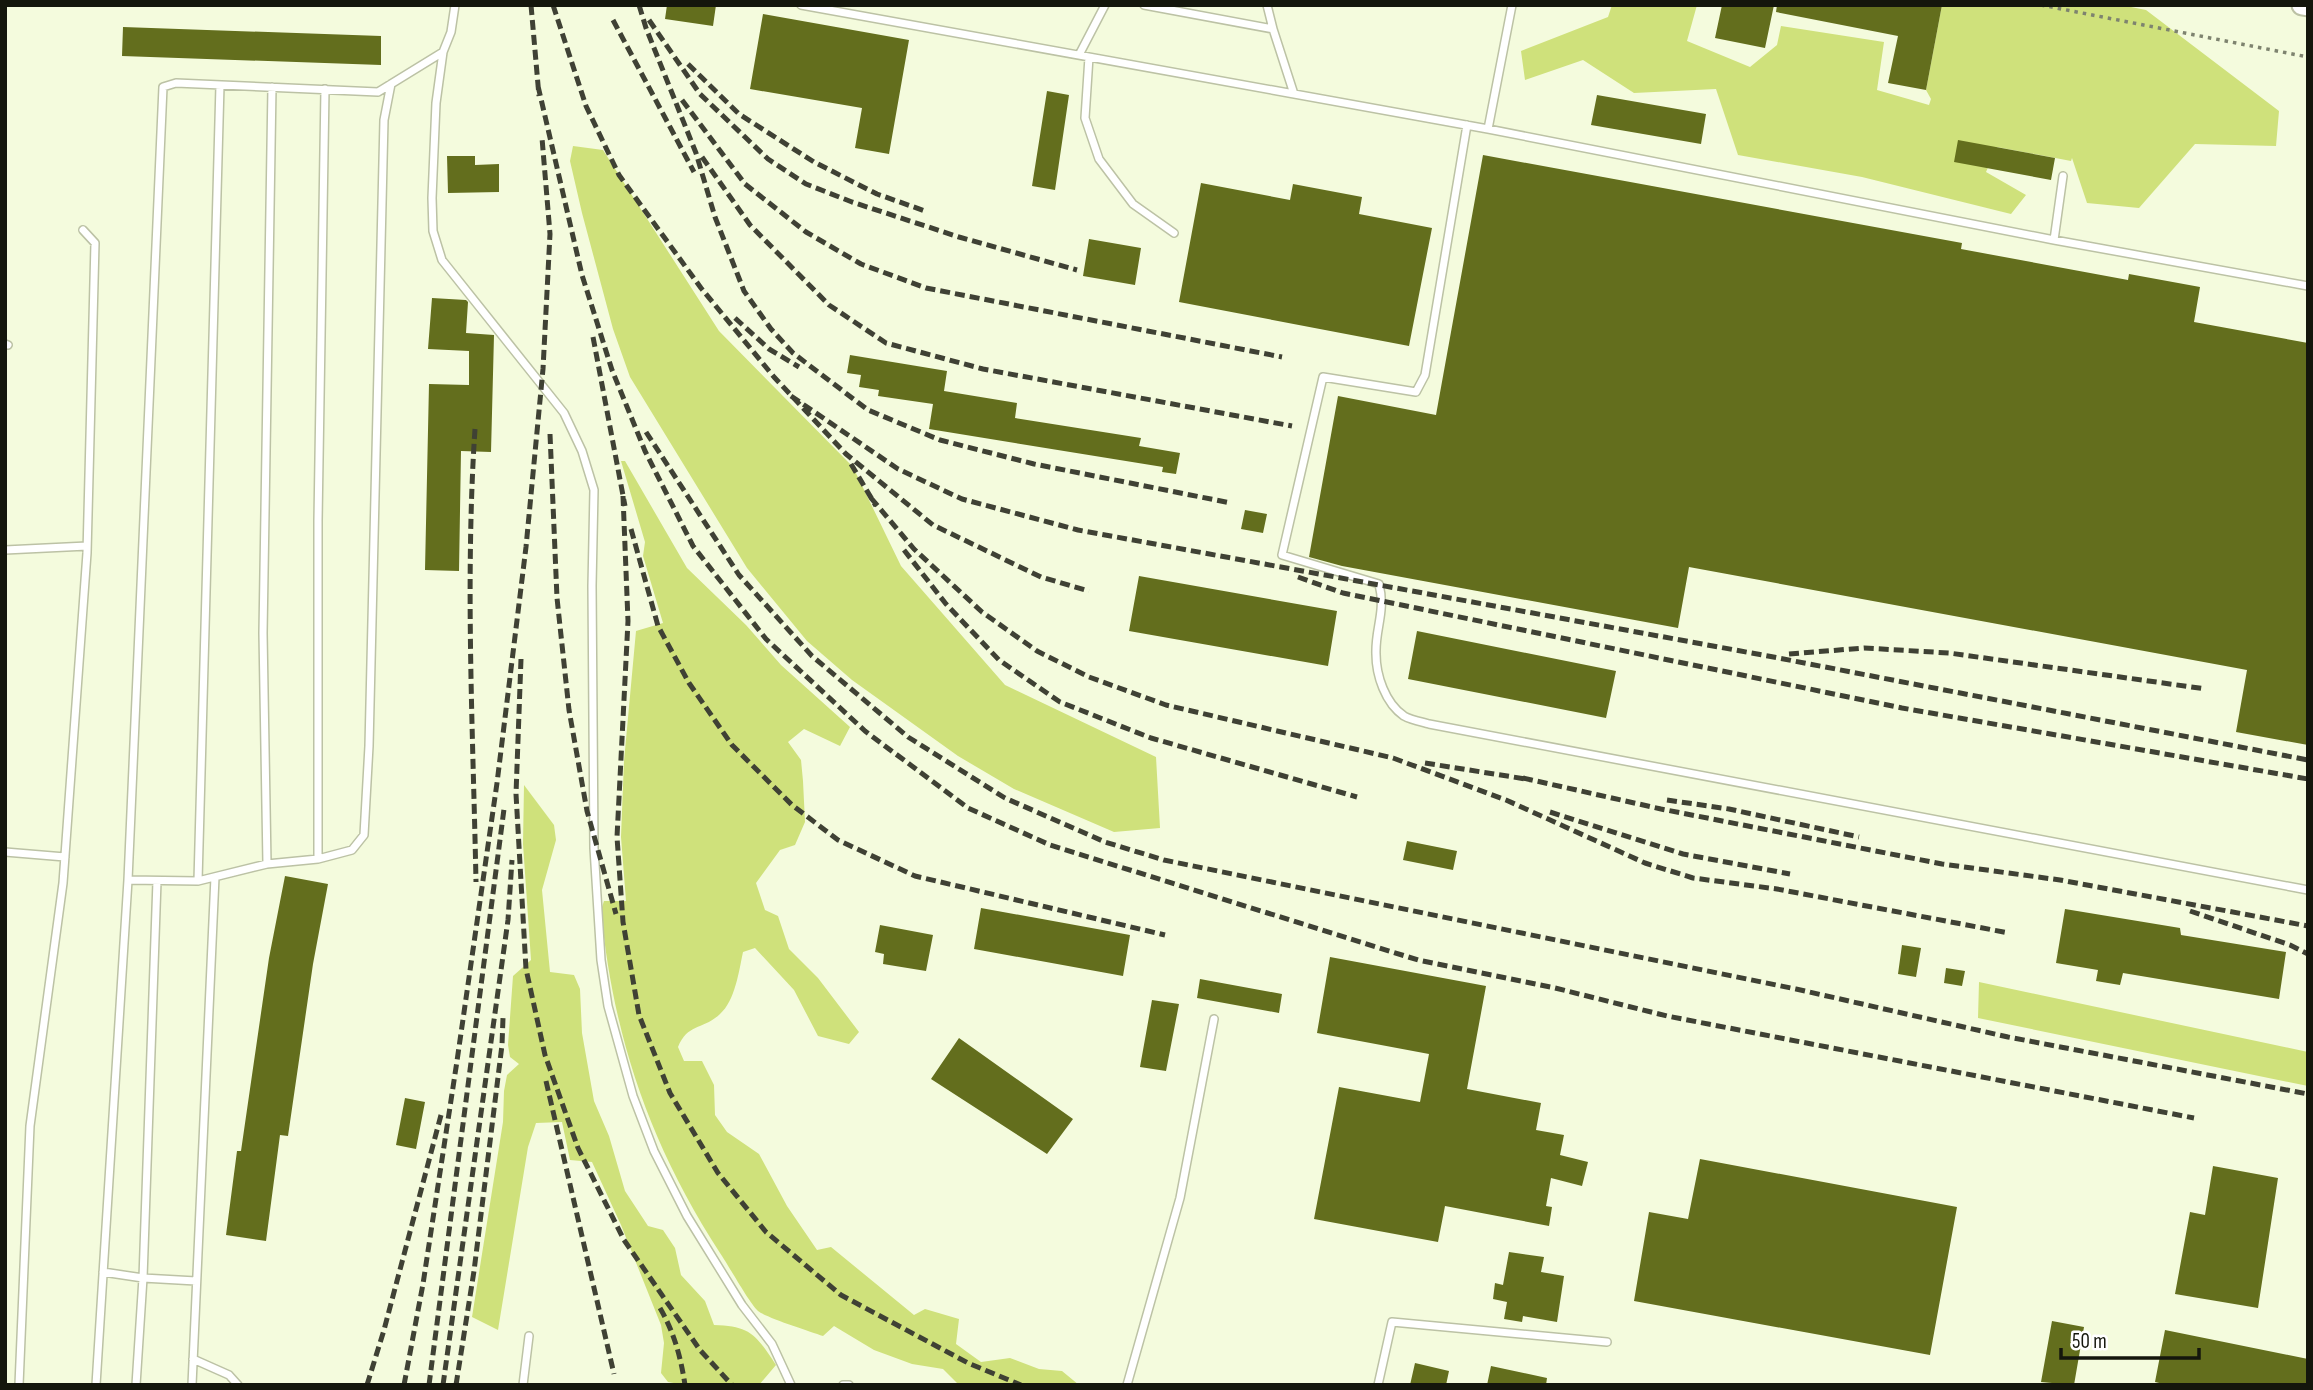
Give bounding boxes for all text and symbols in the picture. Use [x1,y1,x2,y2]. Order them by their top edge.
scale bar [2061,1316,2199,1360]
text: 50 m [2072,1329,2107,1354]

